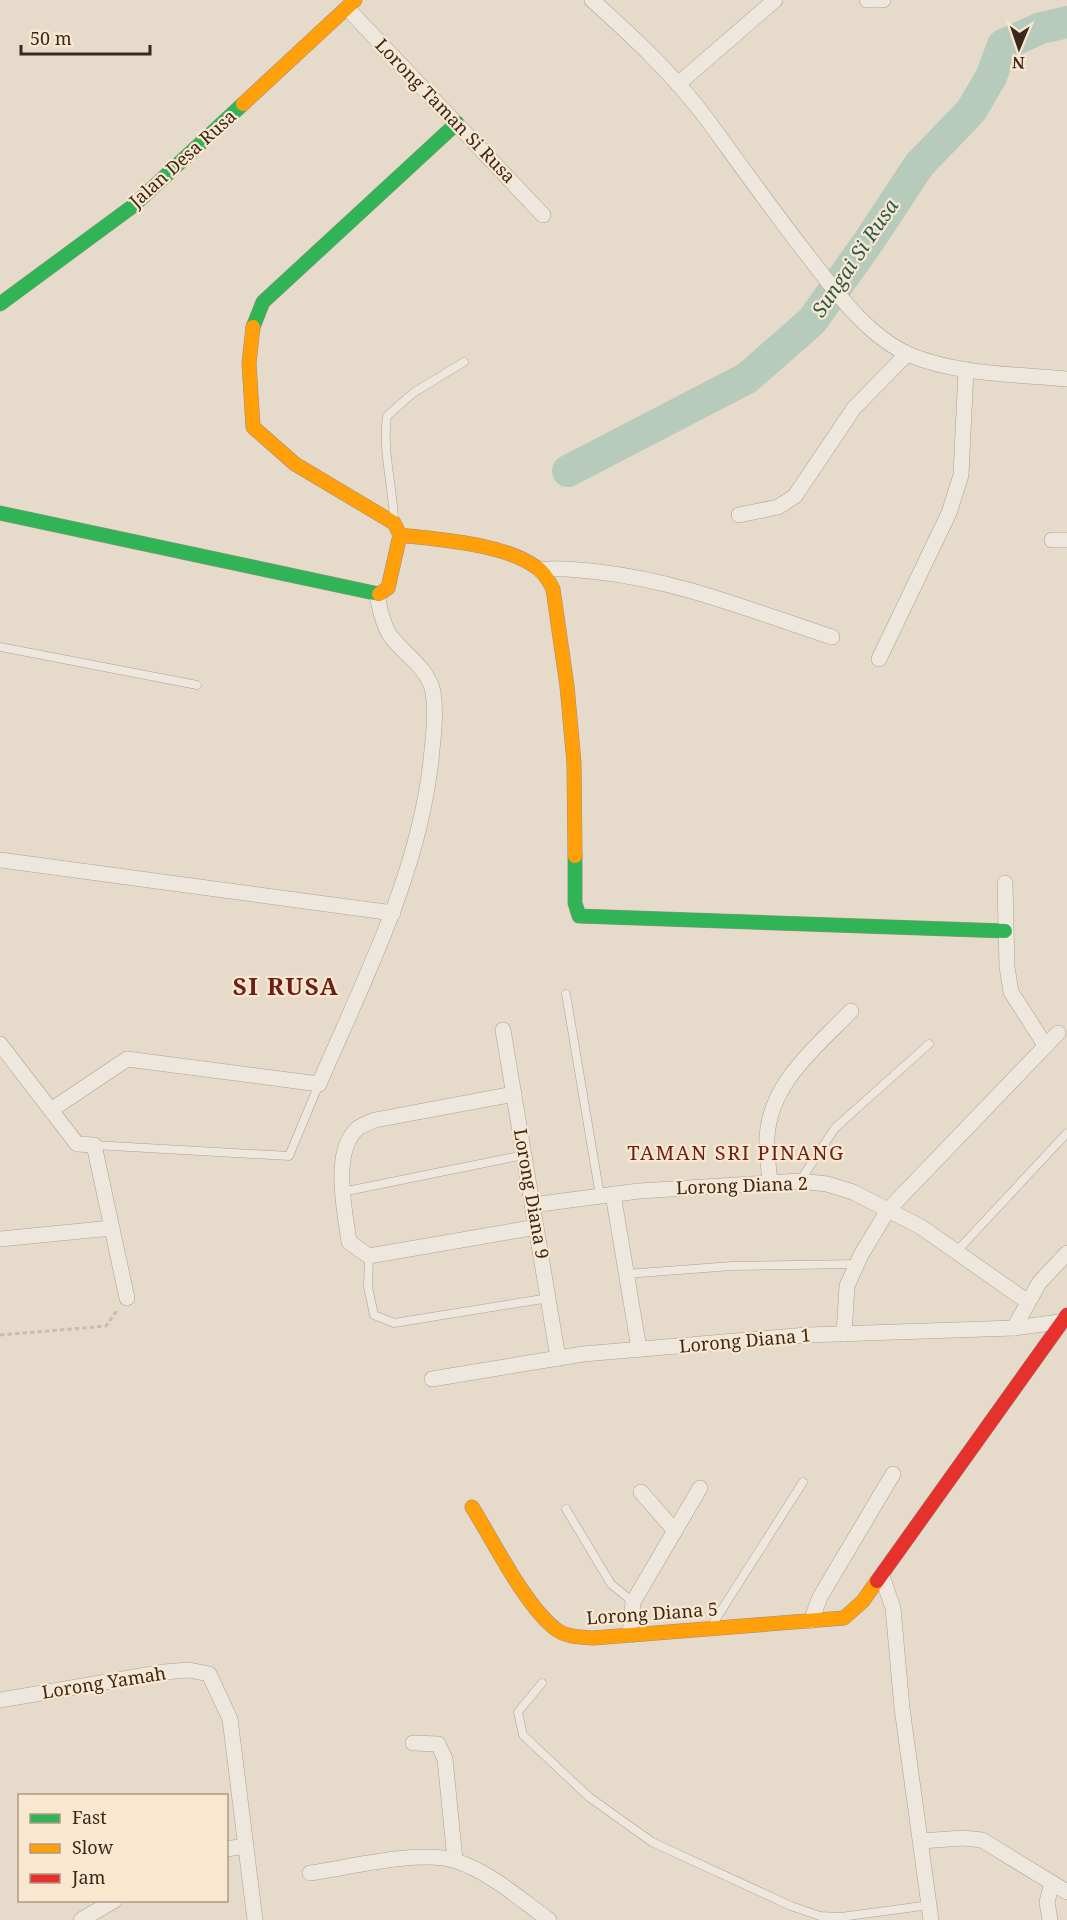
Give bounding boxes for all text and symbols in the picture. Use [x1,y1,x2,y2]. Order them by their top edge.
scale bar [21,18,150,56]
north arrow [989,18,1049,78]
text: 50 m [30,26,72,50]
street label: Lorong Taman Si Rusa [370,33,521,188]
text: N [1011,52,1025,74]
street label: Jalan Desa Rusa [123,104,241,213]
water label: Sungai Si Rusa [805,193,904,322]
district label: SI RUSA [233,969,339,1002]
street label: Lorong Diana 9 [509,1127,555,1261]
district label: TAMAN SRI PINANG [627,1139,845,1166]
street label: Lorong Diana 2 [676,1171,808,1199]
street label: Lorong Diana 1 [678,1322,812,1358]
street label: Lorong Diana 5 [585,1596,719,1630]
street label: Lorong Yamah [40,1660,168,1704]
legend [18,1794,228,1902]
text: Fast [72,1805,107,1829]
text: Slow [72,1835,114,1859]
text: Jam [71,1865,106,1889]

